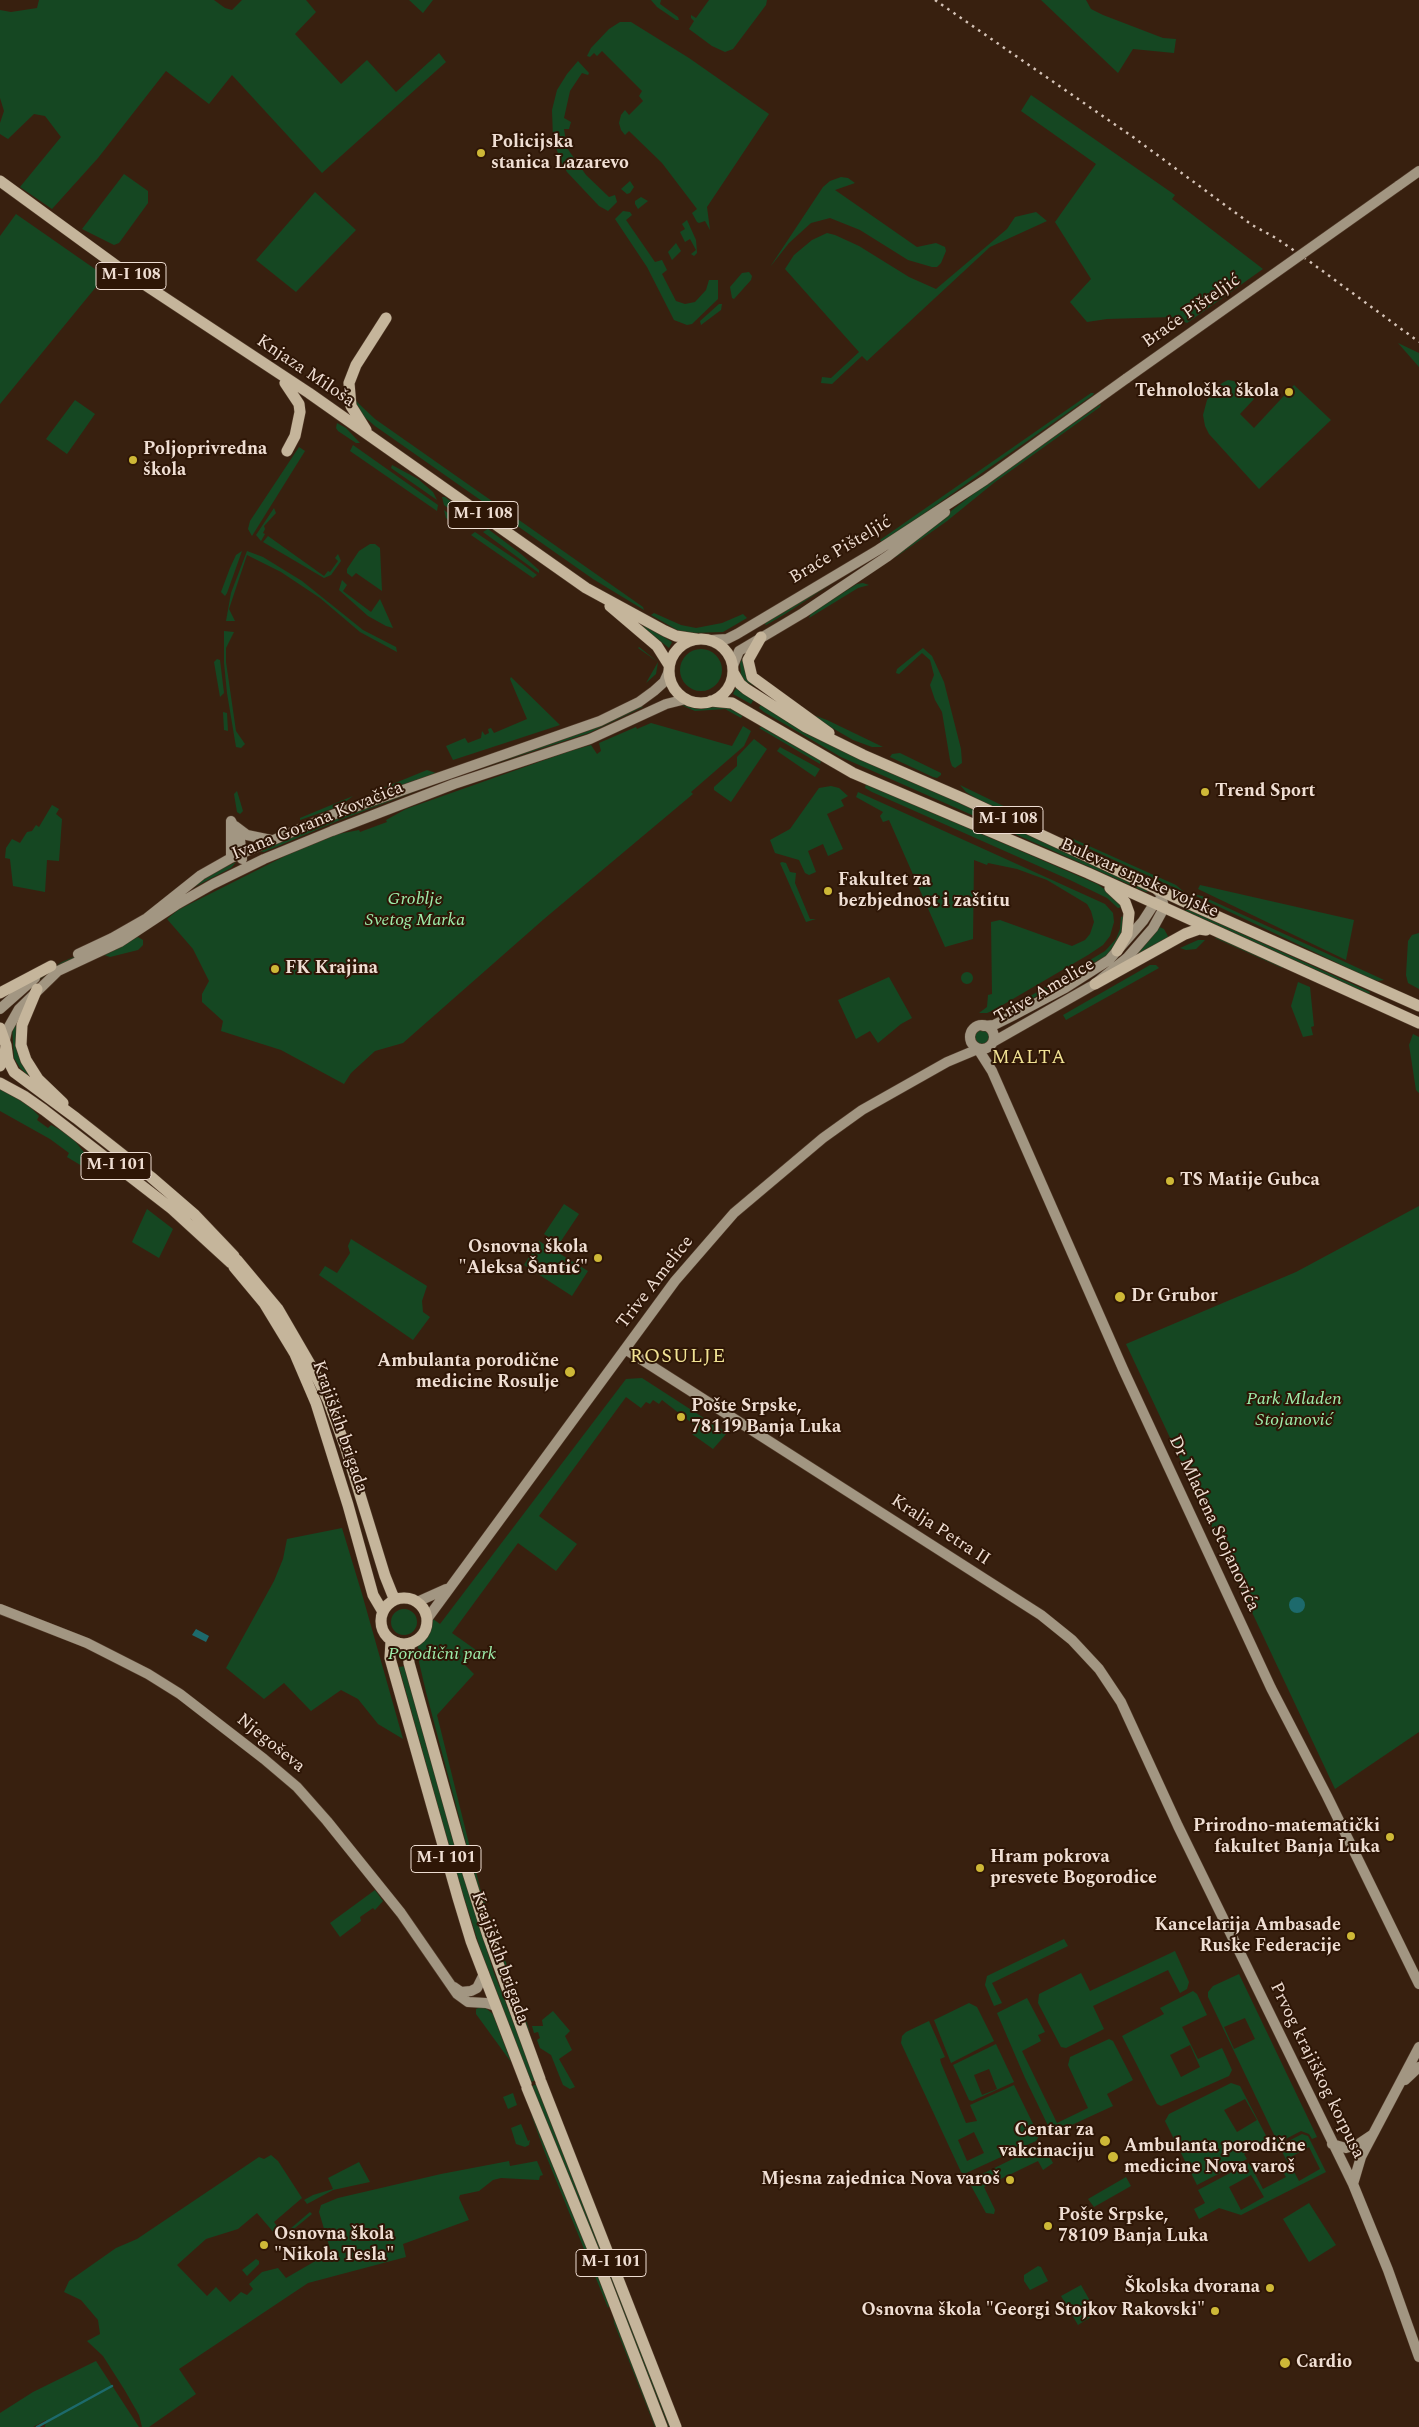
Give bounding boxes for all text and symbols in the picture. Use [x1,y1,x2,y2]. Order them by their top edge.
place label: Policijska stanica Lazarevo [491,132,629,174]
marker: Policijska stanica Lazarevo [475,147,487,159]
road number: M-I 108 [96,262,166,290]
street label: Braće Pišteljić [1139,270,1245,354]
street label: Knjaza Miloša [252,331,358,413]
place label: Tehnološka škola [1135,381,1279,403]
marker: Tehnološka škola [1283,386,1295,398]
place label: Poljoprivredna škola [143,439,267,482]
marker: Poljoprivredna škola [127,454,139,466]
road number: M-I 108 [448,502,518,528]
street label: Braće Pišteljić [786,512,896,590]
street label: Ivana Gorana Kovačića [229,778,407,866]
place label: Trend Sport [1215,781,1315,803]
marker: Trend Sport [1199,786,1211,798]
road number: M-I 108 [973,806,1043,834]
street label: Bulevar srpske vojske [1056,834,1222,924]
place label: Fakultet za bezbjednost i zaštitu [838,870,1010,912]
marker: Fakultet za bezbjednost i zaštitu [822,885,834,897]
park label: Groblje Svetog Marka [365,889,465,932]
street label: Trive Amelice [991,955,1099,1029]
place label: FK Krajina [285,958,378,980]
marker: FK Krajina [269,963,281,975]
district label: MALTA [991,1048,1067,1070]
road number: M-I 101 [81,1152,151,1180]
place label: TS Matije Gubca [1180,1170,1320,1192]
marker: TS Matije Gubca [1164,1175,1176,1187]
street label: Trive Amelice [613,1232,699,1334]
place label: Osnovna škola "Aleksa Šantić" [458,1237,588,1280]
marker: Osnovna škola "Aleksa Šantić" [592,1252,604,1264]
place label: Dr Grubor [1131,1286,1218,1308]
marker: Dr Grubor [1113,1290,1127,1304]
district label: ROSULJE [629,1346,727,1370]
place label: Ambulanta porodične medicine Rosulje [377,1351,559,1394]
street label: Krajiških brigada [306,1358,372,1496]
marker: Ambulanta porodične medicine Rosulje [563,1365,577,1379]
park label: Park Mladen Stojanović [1246,1389,1342,1432]
place label: Pošte Srpske, 78119 Banja Luka [691,1396,841,1438]
marker: Pošte Srpske, 78119 Banja Luka [675,1411,687,1423]
street label: Dr Mladena Stojanovića [1163,1433,1263,1615]
street label: Kralja Petra II [886,1491,994,1571]
park label: Porodični park [388,1644,496,1666]
street label: Njegoševa [231,1710,309,1778]
place label: Prirodno-matematički fakultet Banja Luka [1193,1816,1380,1858]
marker: Prirodno-matematički fakultet Banja Luka [1384,1831,1396,1843]
road number: M-I 101 [411,1846,481,1872]
place label: Hram pokrova presvete Bogorodice [990,1847,1157,1890]
marker: Hram pokrova presvete Bogorodice [974,1862,986,1874]
street label: Krajiških brigada [465,1889,533,2027]
place label: Kancelarija Ambasade Ruske Federacije [1155,1915,1341,1958]
marker: Kancelarija Ambasade Ruske Federacije [1345,1930,1357,1942]
street label: Prvog krajiškog korpusa [1264,1979,1368,2163]
place label: Centar za vakcinaciju [999,2120,1094,2162]
marker: Centar za vakcinaciju [1098,2134,1112,2148]
place label: Ambulanta porodične medicine Nova varoš [1124,2136,1306,2178]
marker: Ambulanta porodične medicine Nova varoš [1106,2150,1120,2164]
place label: Mjesna zajednica Nova varoš [761,2169,1000,2191]
marker: Mjesna zajednica Nova varoš [1004,2174,1016,2186]
place label: Pošte Srpske, 78109 Banja Luka [1058,2205,1208,2248]
marker: Pošte Srpske, 78109 Banja Luka [1042,2220,1054,2232]
place label: Osnovna škola "Nikola Tesla" [274,2224,394,2266]
marker: Osnovna škola "Nikola Tesla" [258,2239,270,2251]
road number: M-I 101 [576,2250,646,2276]
place label: Školska dvorana [1125,2277,1260,2299]
marker: Školska dvorana [1264,2282,1276,2294]
place label: Osnovna škola "Georgi Stojkov Rakovski" [861,2300,1205,2322]
marker: Osnovna škola "Georgi Stojkov Rakovski" [1209,2305,1221,2317]
place label: Cardio [1296,2352,1352,2374]
marker: Cardio [1278,2356,1292,2370]

